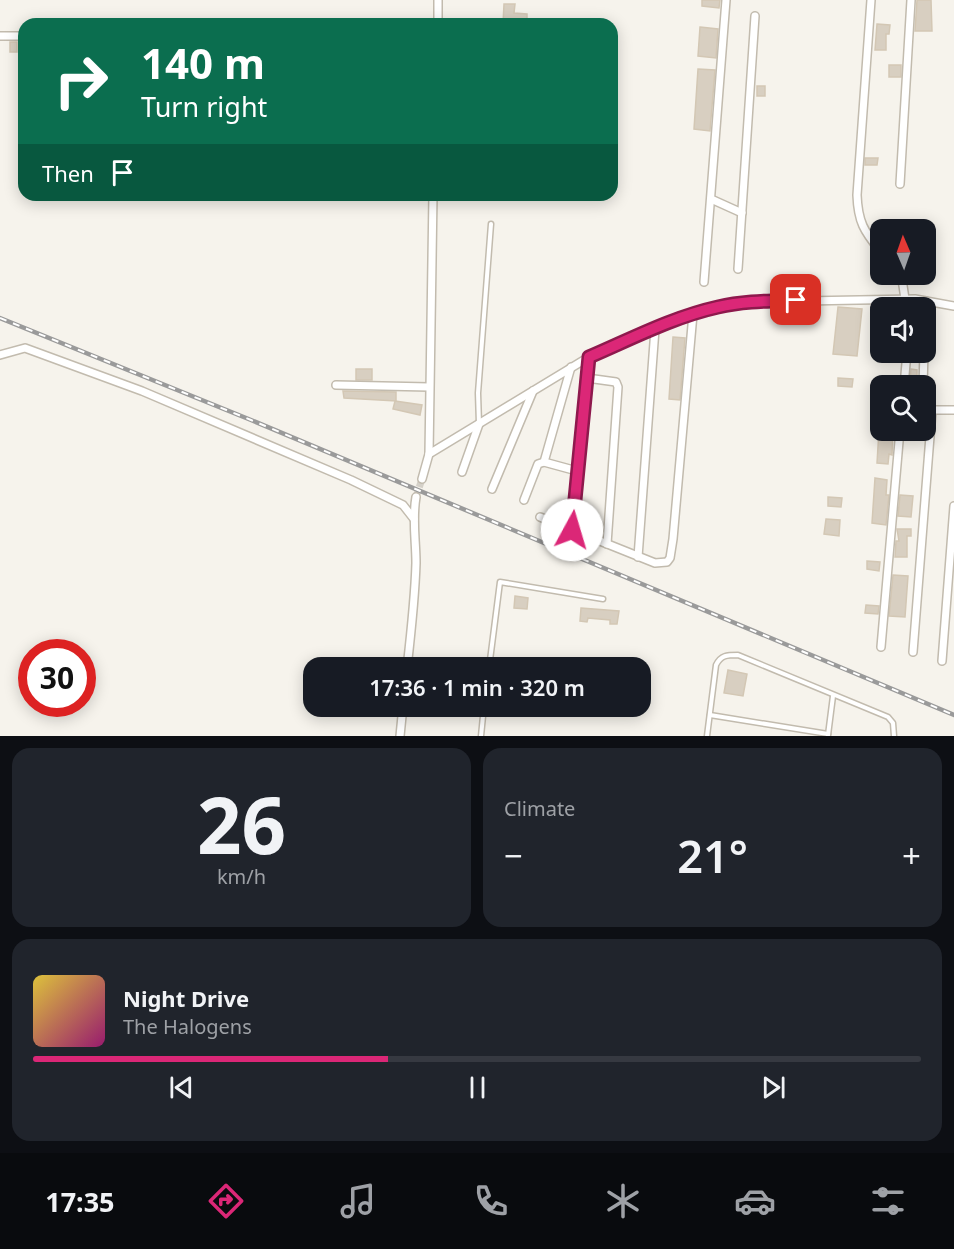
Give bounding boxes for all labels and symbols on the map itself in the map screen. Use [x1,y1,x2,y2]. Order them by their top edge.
north arrow [870,219,936,285]
pin [770,274,821,325]
position arrow [540,498,604,562]
speed limit sign: 30 [18,639,96,717]

